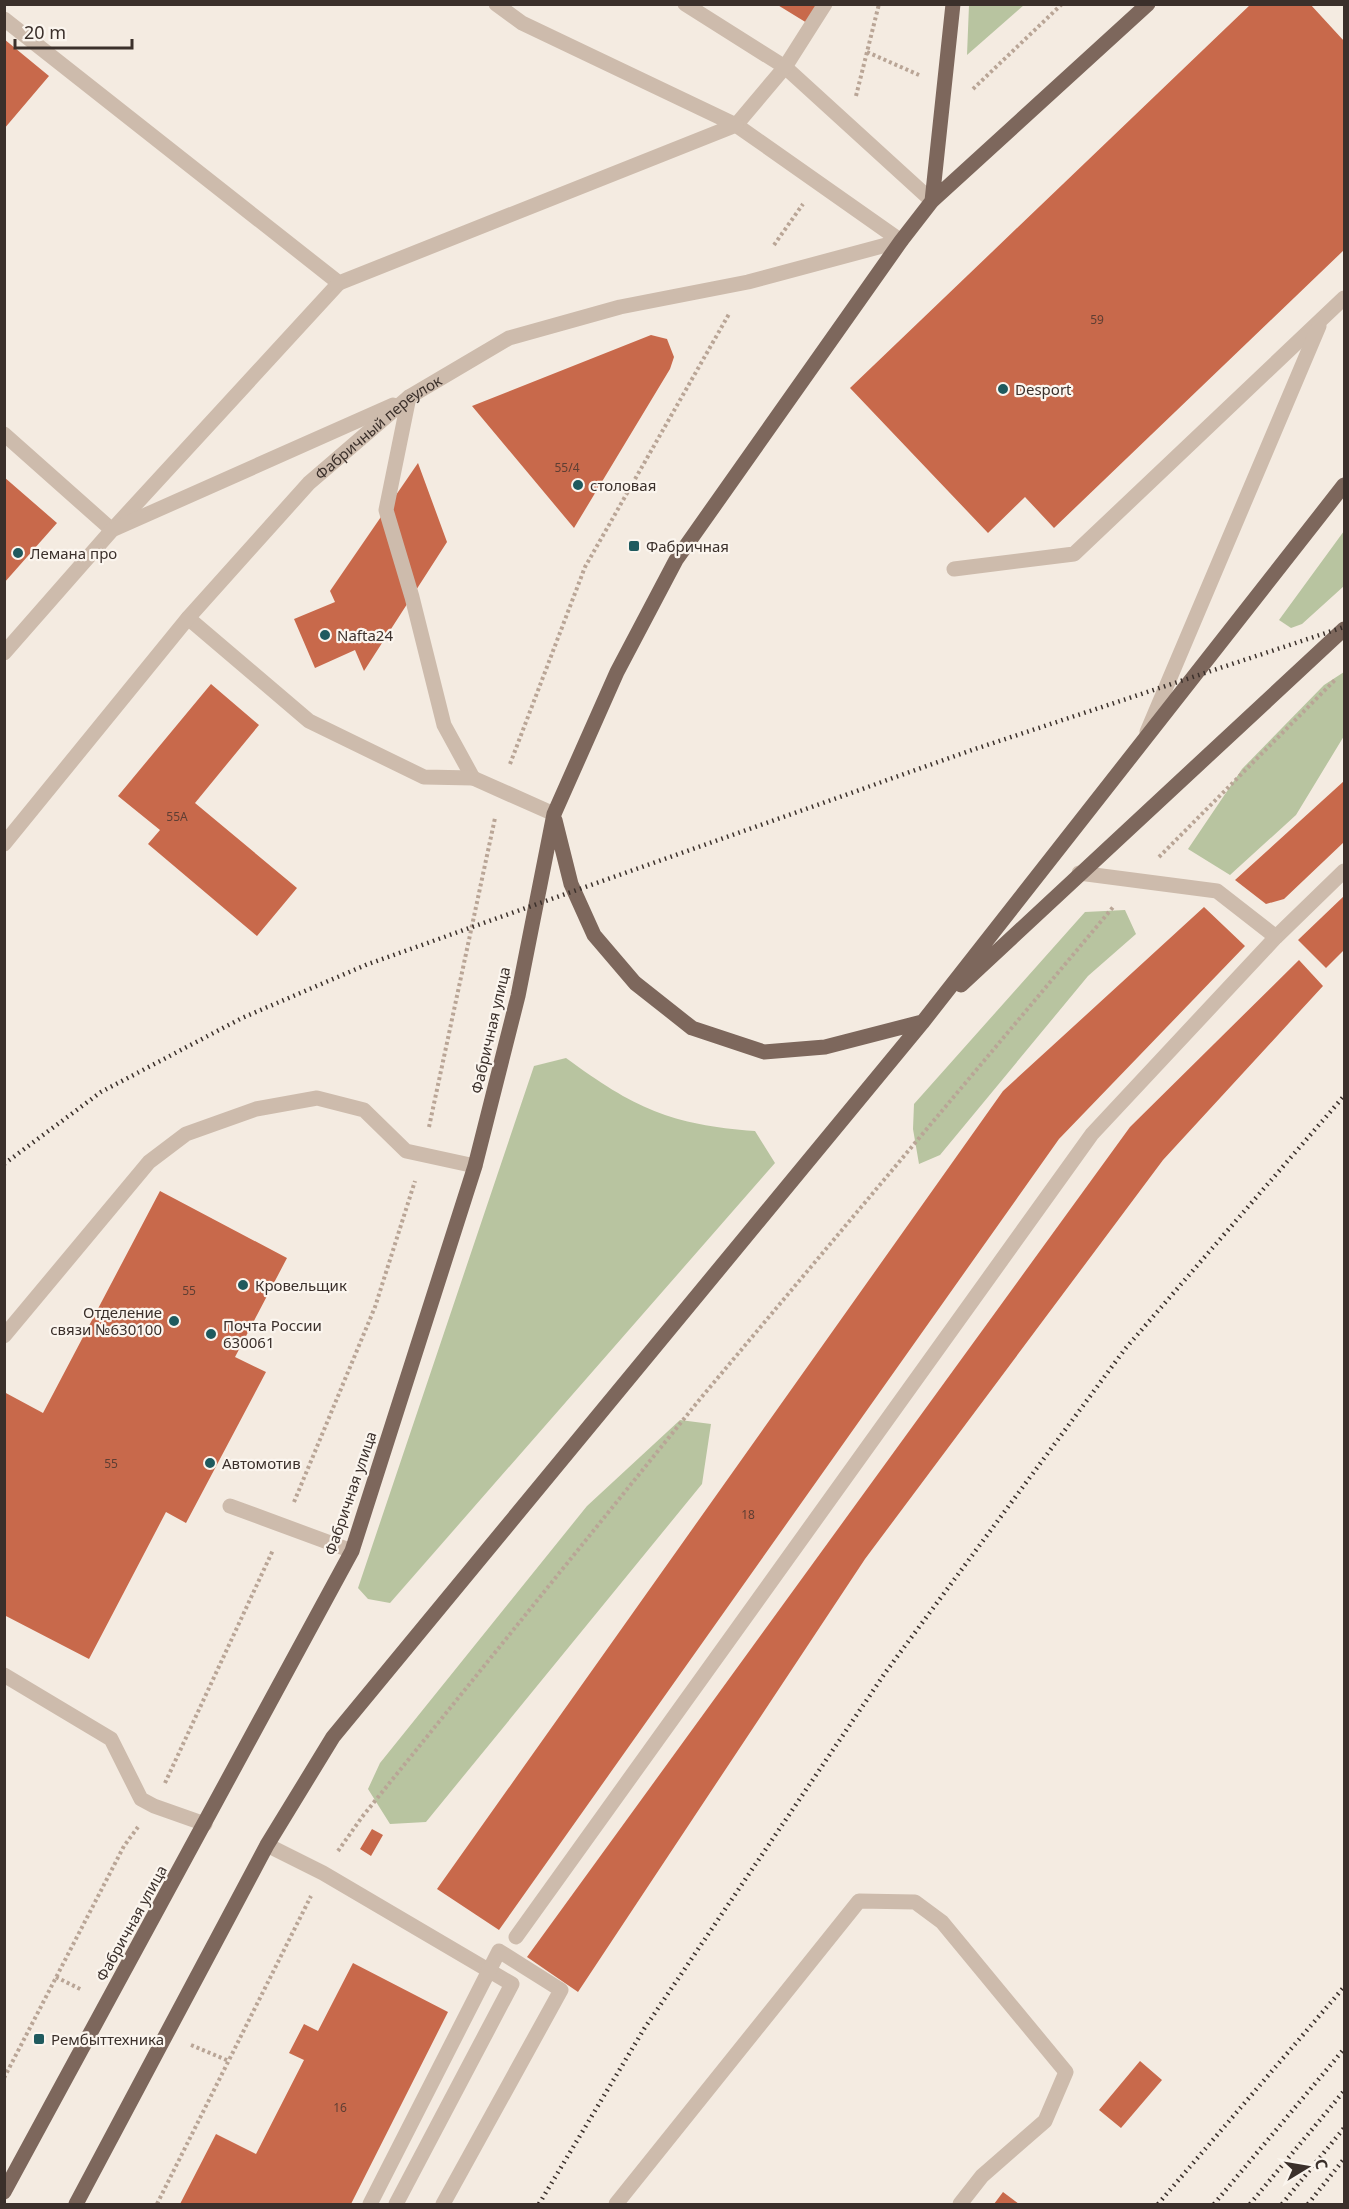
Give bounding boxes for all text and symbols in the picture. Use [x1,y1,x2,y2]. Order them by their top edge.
scale bar [15,12,132,50]
text: 20 m [24,20,66,44]
house number: 59 [1090,311,1104,328]
street label: Фабричный переулок [310,370,445,484]
place label: Desport [1015,379,1072,399]
marker: Desport [996,382,1010,396]
house number: 55/4 [554,459,580,476]
place label: столовая [590,475,656,495]
marker: столовая [571,478,585,492]
place label: Фабричная [646,536,729,556]
marker: Фабричная [627,539,641,553]
place label: Лемана про [30,543,117,563]
marker: Лемана про [11,546,25,560]
place label: Nafta24 [337,625,393,645]
marker: Nafta24 [318,628,332,642]
house number: 55А [166,808,188,825]
street label: Фабричная улица [466,965,514,1095]
place label: Кровельщик [255,1275,347,1295]
marker: Кровельщик [236,1278,250,1292]
house number: 55 [182,1282,196,1299]
place label: Отделение связи №630100 [50,1302,162,1339]
marker: Отделение связи №630100 [167,1314,181,1328]
place label: Почта России 630061 [223,1315,322,1352]
marker: Почта России 630061 [204,1327,218,1341]
street label: Фабричная улица [319,1429,381,1557]
place label: Автомотив [222,1453,301,1473]
house number: 55 [104,1455,118,1472]
marker: Автомотив [203,1456,217,1470]
house number: 18 [741,1506,755,1523]
street label: Фабричная улица [91,1862,171,1984]
place label: Рембыттехника [51,2029,164,2049]
marker: Рембыттехника [32,2032,46,2046]
house number: 16 [333,2099,347,2116]
north arrow [1277,2137,1337,2197]
text: С [1310,2157,1334,2171]

